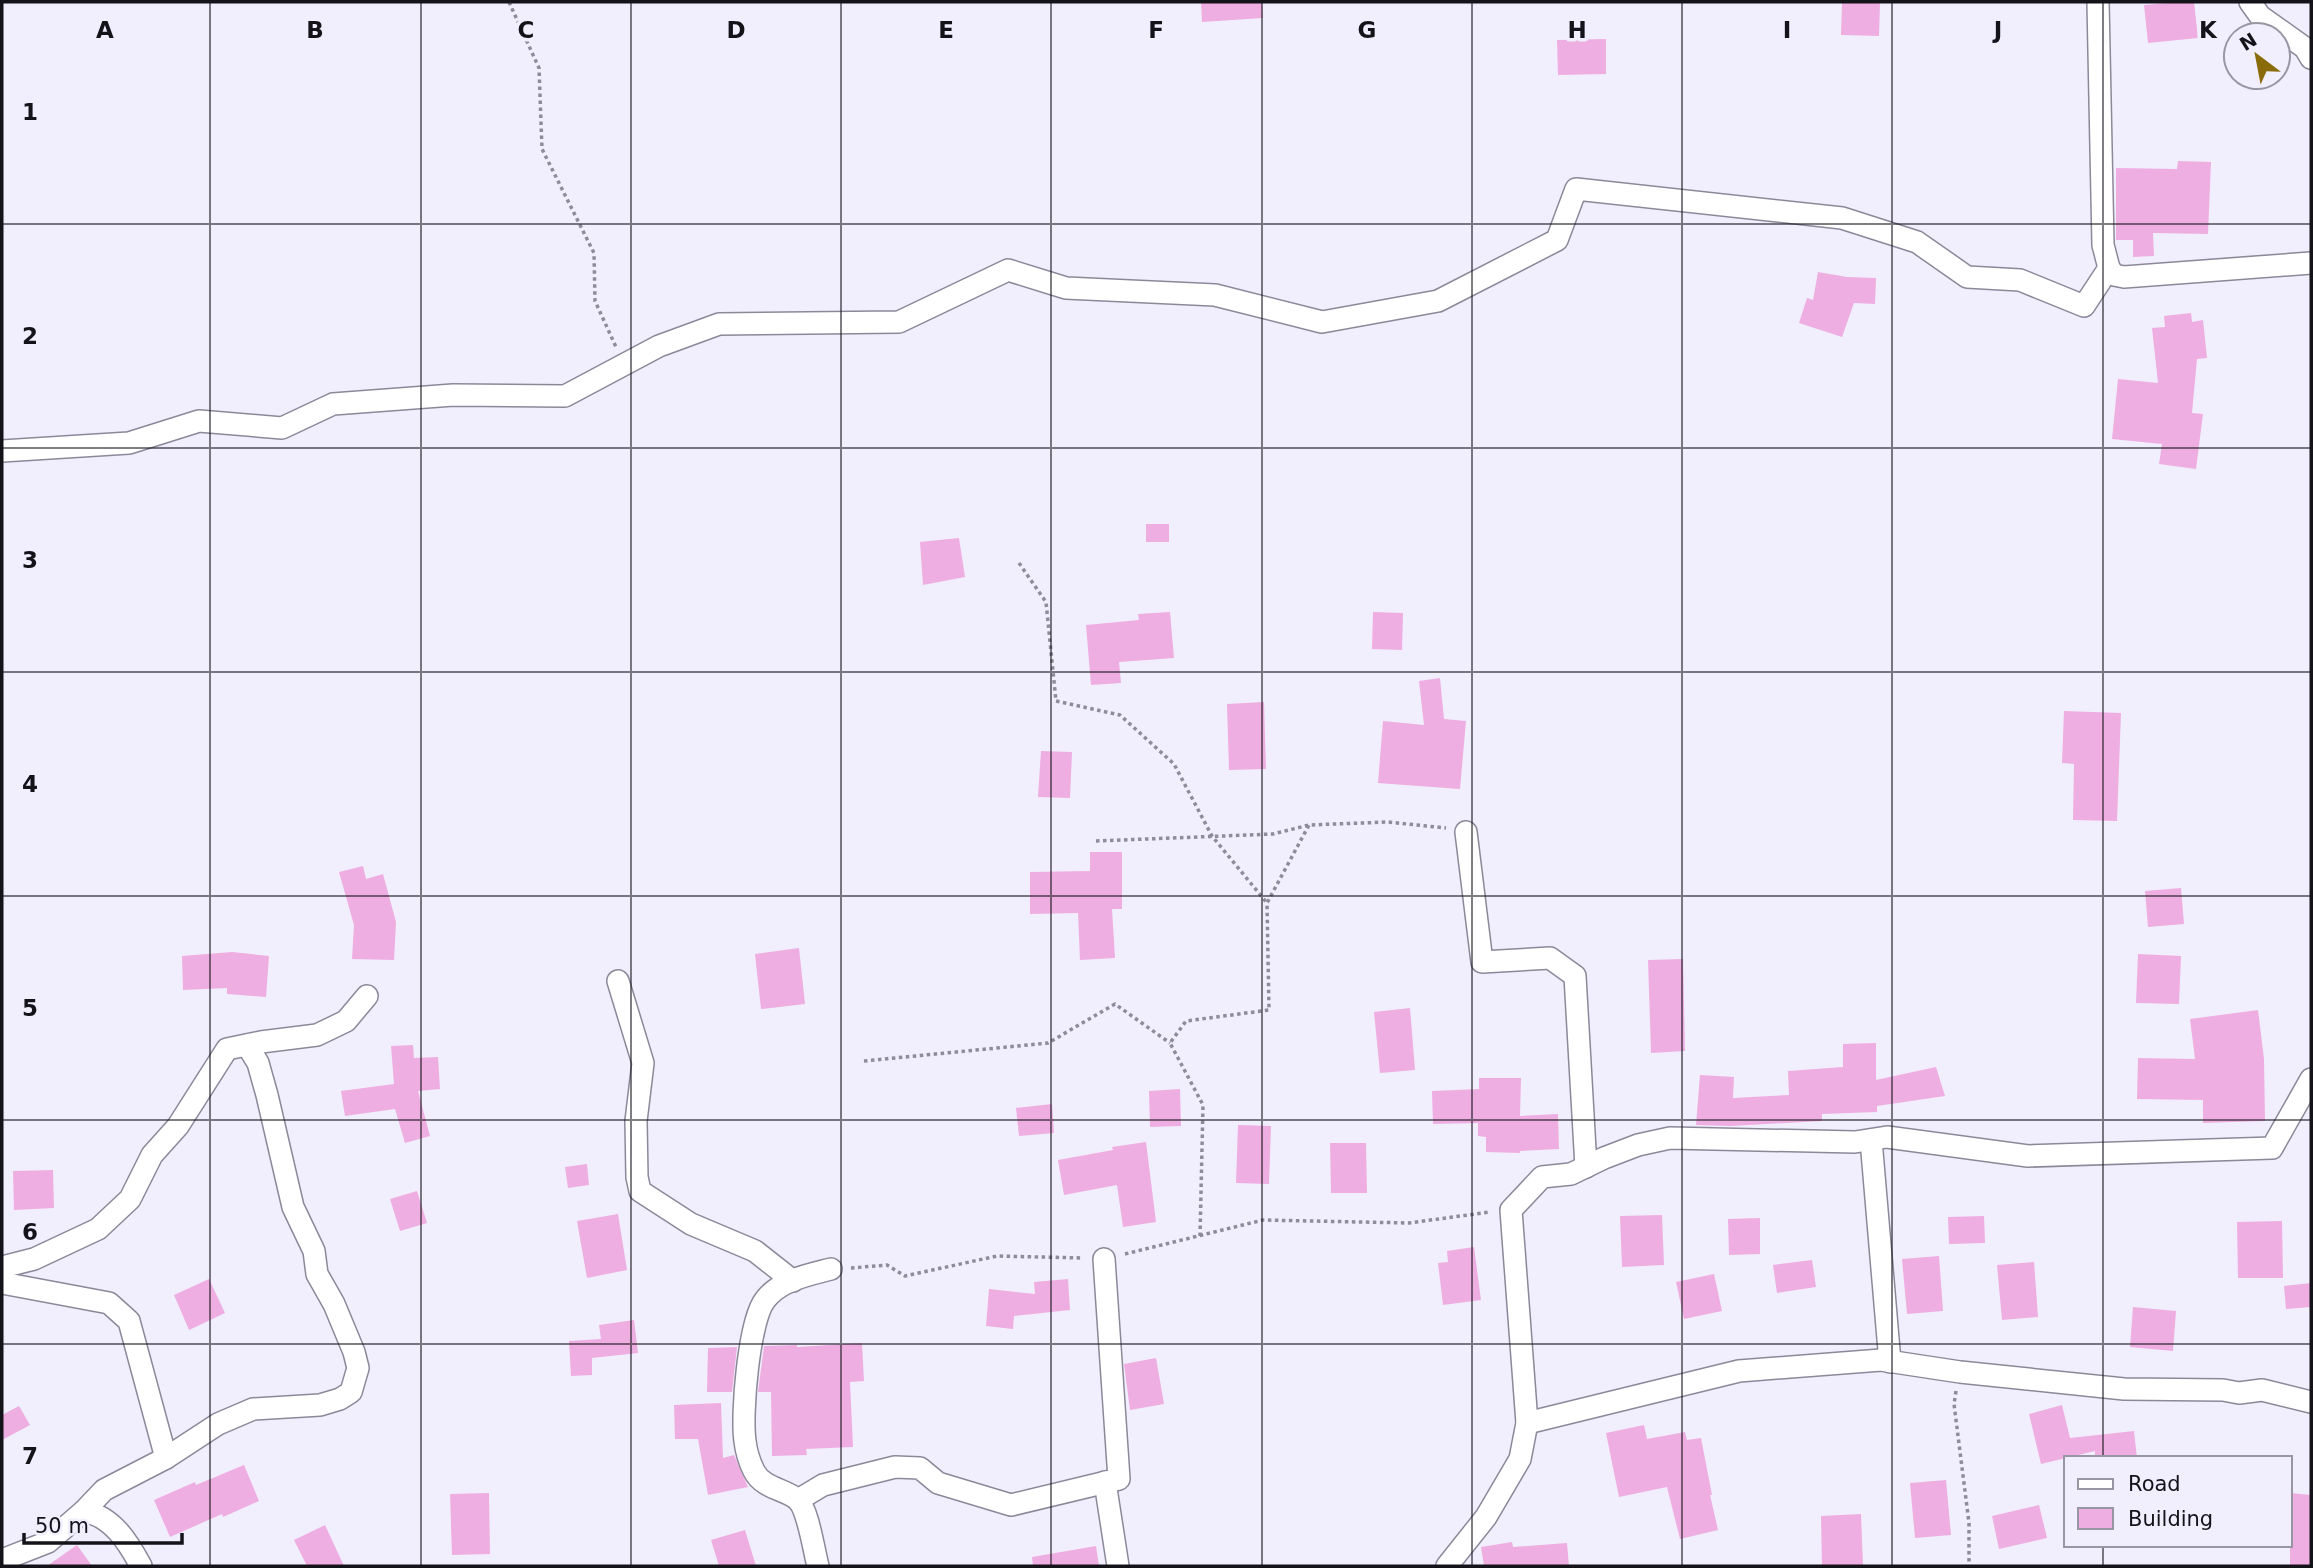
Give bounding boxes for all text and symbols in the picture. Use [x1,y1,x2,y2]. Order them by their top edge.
text: A [96,17,114,43]
text: B [306,17,324,43]
text: C [518,17,534,43]
text: D [726,17,746,43]
text: E [938,17,954,43]
text: F [1148,17,1164,43]
text: G [1358,17,1376,43]
text: H [1567,17,1587,43]
text: I [1783,17,1791,43]
text: J [1992,17,2002,43]
text: K [2199,17,2218,43]
north arrow [2222,21,2292,91]
text: N [2235,28,2261,55]
text: 1 [22,99,38,125]
text: 2 [22,323,38,349]
text: 3 [22,547,38,573]
text: 4 [22,771,38,797]
text: 5 [22,995,38,1021]
text: 6 [22,1219,38,1245]
text: 7 [22,1443,38,1469]
legend [2064,1456,2292,1547]
text: Road [2128,1472,2181,1496]
scale bar [24,1502,182,1546]
text: Building [2128,1507,2213,1531]
text: 50 m [35,1514,89,1538]

